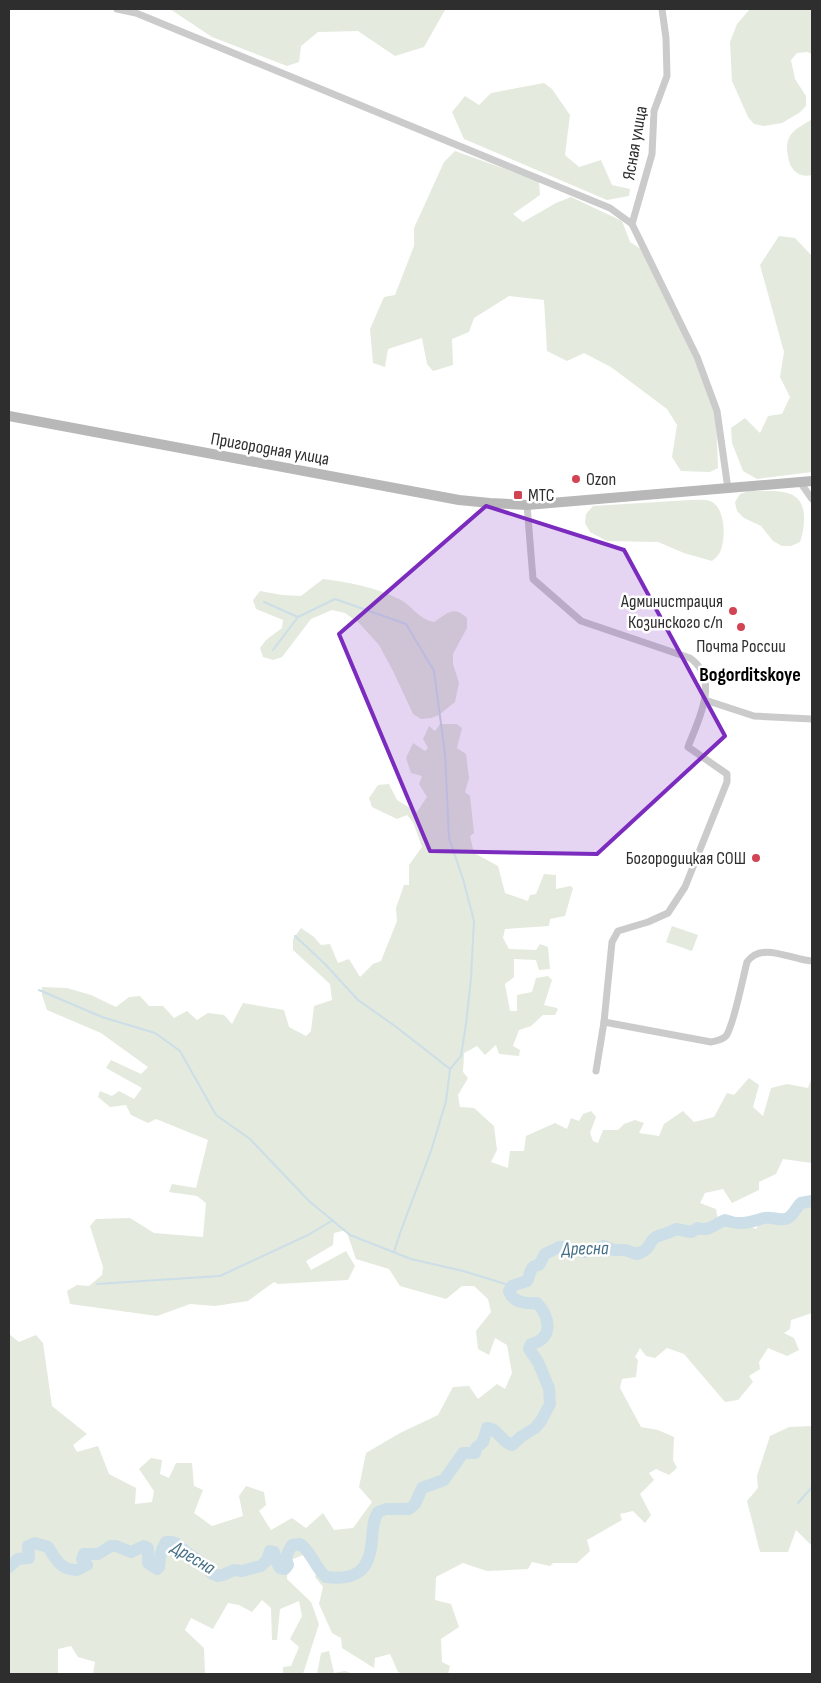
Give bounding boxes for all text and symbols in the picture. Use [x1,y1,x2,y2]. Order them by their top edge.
street label: Ясная улица [618,104,652,182]
street label: Пригородная улица [209,428,331,470]
place label: Ozon [586,469,616,490]
marker: Ozon [570,473,582,485]
place label: МТС [528,485,554,506]
marker: МТС [512,489,524,501]
place label: Администрация Козинского с/п [620,591,723,633]
marker: Администрация Козинского с/п [727,605,739,617]
marker: Почта России [735,621,747,633]
place label: Почта России [696,636,786,657]
district label: Bogorditskoye [699,663,801,687]
place label: Богородицкая СОШ [626,848,746,869]
marker: Богородицкая СОШ [750,852,762,864]
water label: Дресна [560,1237,609,1261]
water label: Дресна [166,1536,219,1580]

